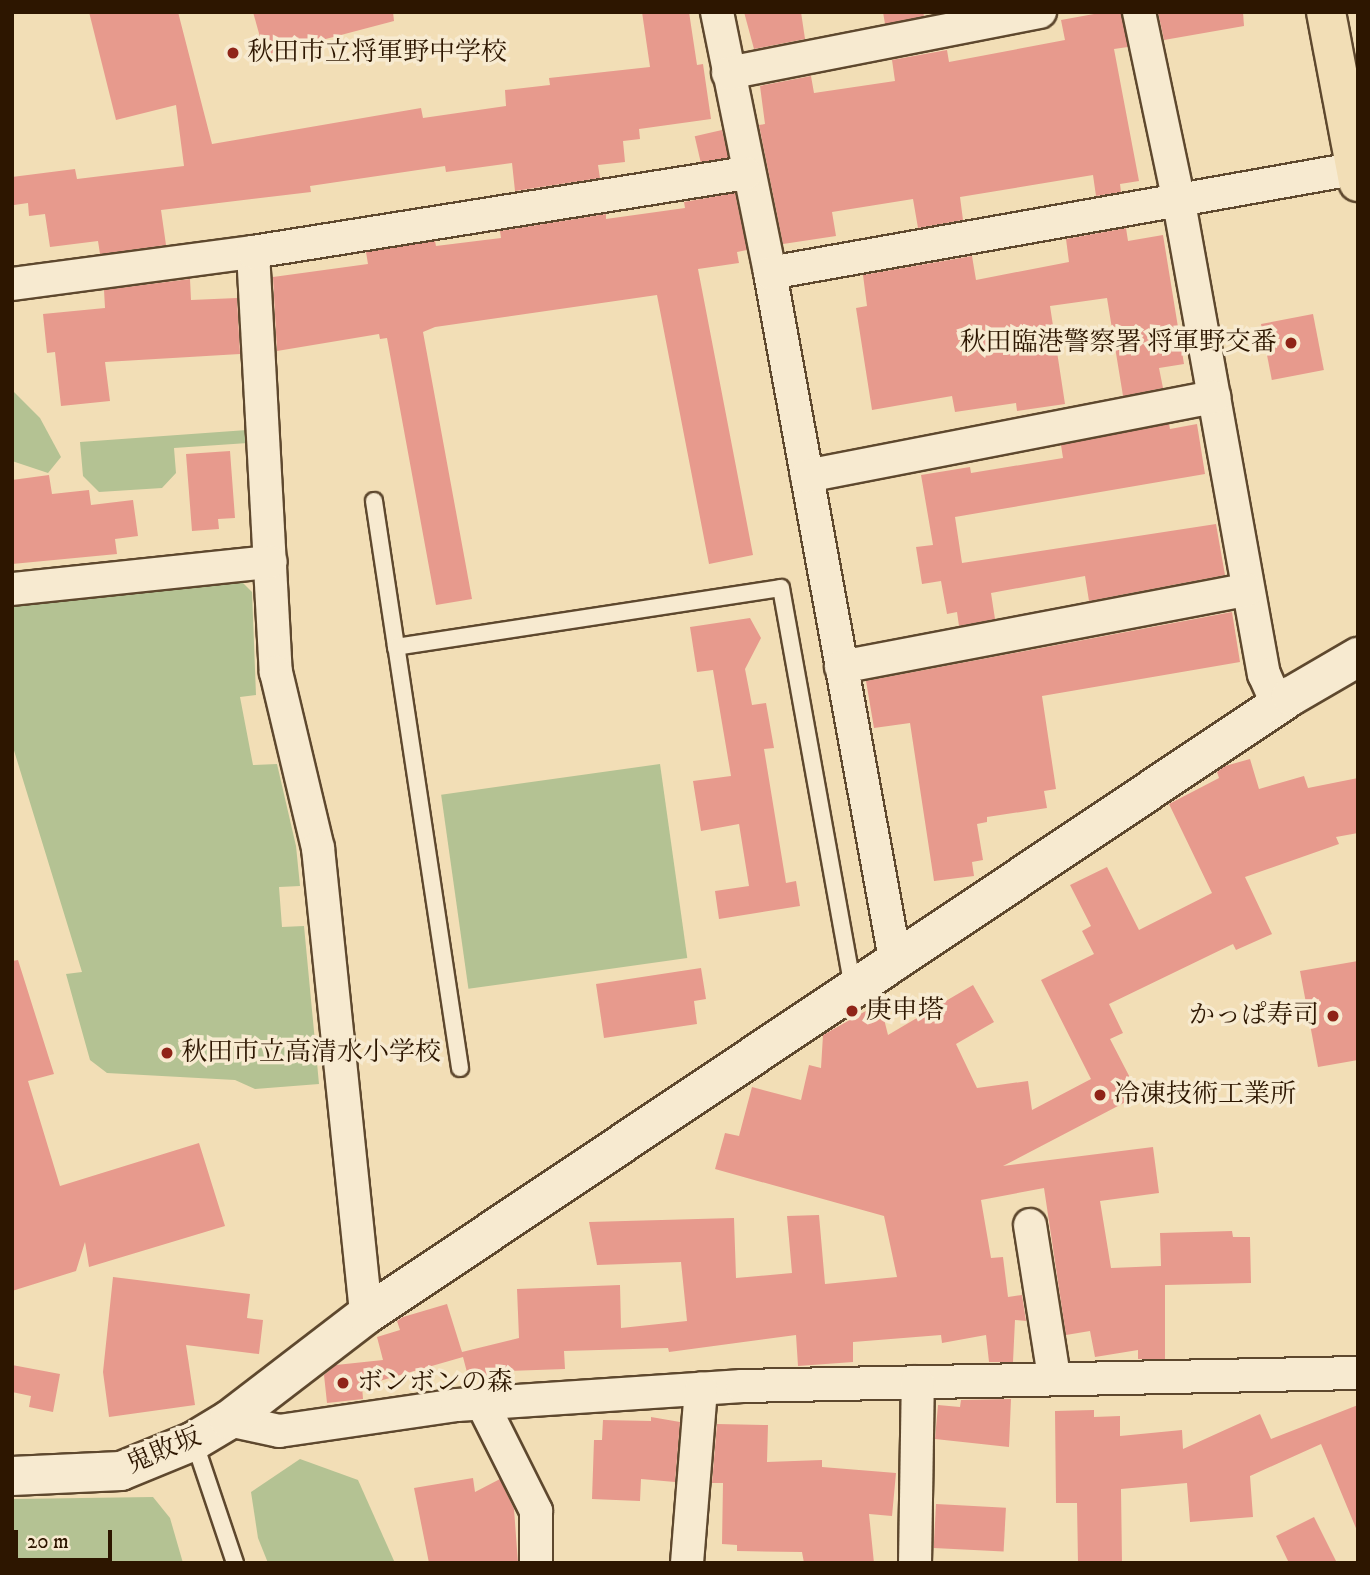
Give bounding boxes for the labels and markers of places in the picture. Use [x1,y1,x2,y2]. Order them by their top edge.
place label: 秋田市立将軍野中学校 [247,37,507,69]
marker: 秋田市立将軍野中学校 [225,45,241,61]
place label: 秋田臨港警察署 将軍野交番 [959,327,1277,359]
marker: 秋田臨港警察署 将軍野交番 [1283,335,1299,351]
place label: 庚申塔 [866,995,944,1027]
place label: かっぱ寿司 [1189,1000,1319,1032]
marker: 庚申塔 [844,1003,860,1019]
marker: かっぱ寿司 [1325,1008,1341,1024]
place label: 秋田市立高清水小学校 [181,1037,441,1069]
marker: 秋田市立高清水小学校 [159,1045,175,1061]
place label: 冷凍技術工業所 [1114,1079,1296,1111]
marker: 冷凍技術工業所 [1092,1087,1108,1103]
place label: ボンボンの森 [357,1367,513,1399]
marker: ボンボンの森 [335,1375,351,1391]

